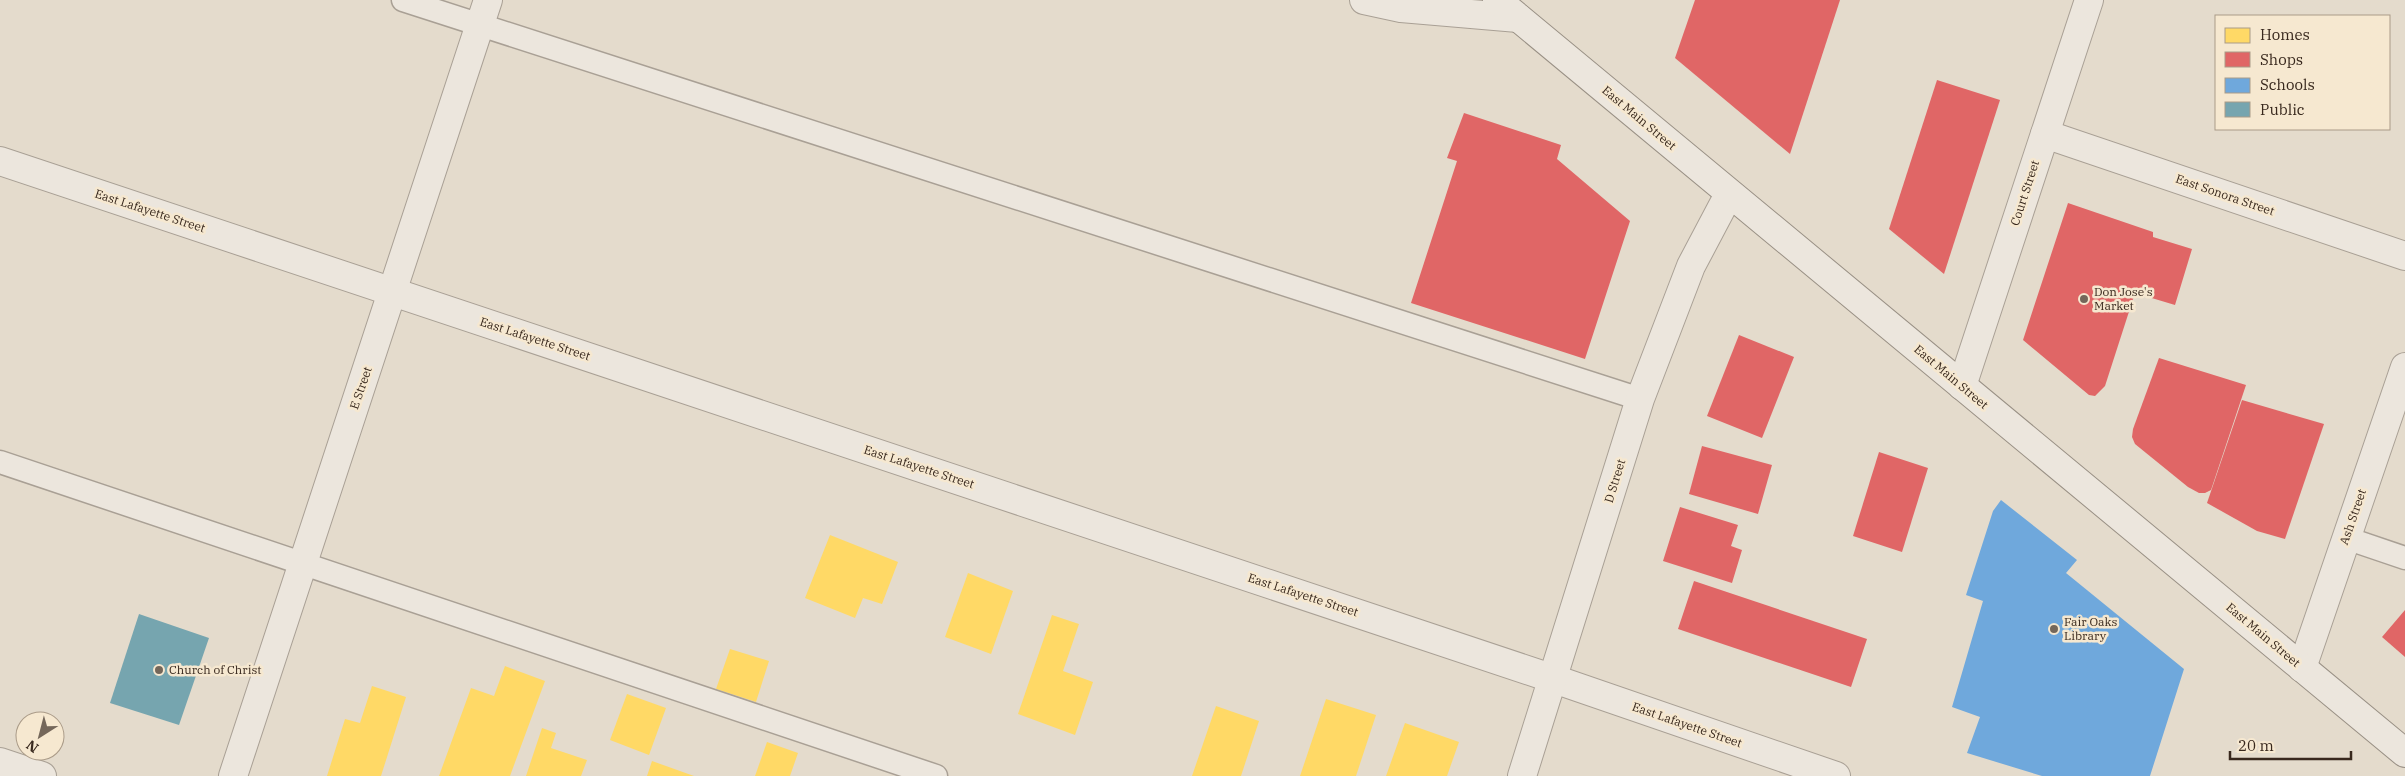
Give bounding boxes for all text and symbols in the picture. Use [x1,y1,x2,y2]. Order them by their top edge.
legend [2215,15,2390,130]
text: Homes [2260,25,2310,44]
text: Shops [2260,50,2303,69]
text: Schools [2260,75,2315,94]
street label: East Main Street [1599,82,1679,153]
text: Public [2260,100,2305,119]
street label: Court Street [2007,158,2042,228]
street label: East Sonora Street [2174,171,2277,218]
street label: East Lafayette Street [93,186,207,235]
place label: Don Jose's Market [2094,284,2153,313]
marker: Don Jose's Market [2078,293,2090,305]
street label: East Lafayette Street [478,314,592,363]
street label: East Main Street [1911,341,1991,412]
street label: E Street [346,365,375,411]
street label: East Lafayette Street [862,442,976,491]
street label: D Street [1601,457,1628,505]
street label: Ash Street [2336,487,2369,547]
street label: East Lafayette Street [1246,570,1360,619]
street label: East Main Street [2223,599,2303,670]
place label: Fair Oaks Library [2064,614,2118,643]
marker: Fair Oaks Library [2048,623,2060,635]
place label: Church of Christ [169,662,261,677]
marker: Church of Christ [153,664,165,676]
street label: East Lafayette Street [1630,699,1744,750]
north arrow [15,711,65,761]
scale bar [2230,728,2351,760]
text: N [23,736,42,757]
text: 20 m [2238,736,2274,755]

